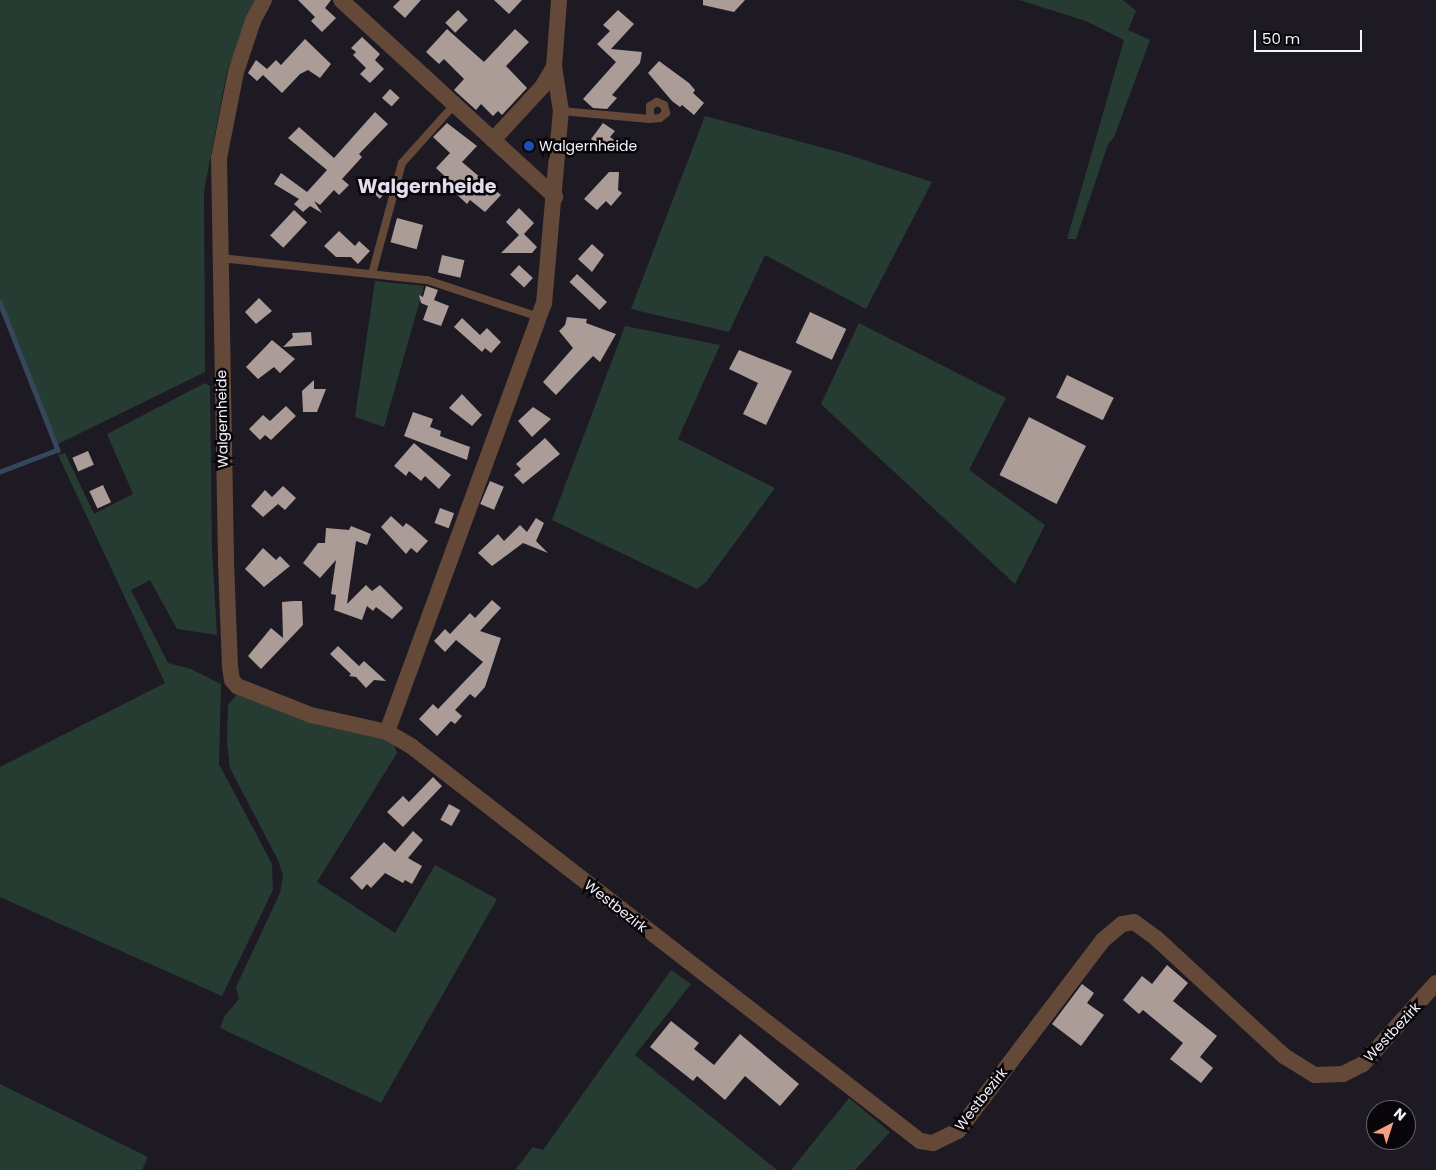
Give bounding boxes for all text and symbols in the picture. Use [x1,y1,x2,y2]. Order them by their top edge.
scale bar [1256,20,1364,52]
text: 50 m [1262,28,1300,49]
place label: Walgernheide [539,138,637,154]
marker: Walgernheide [523,140,535,152]
district label: Walgernheide [358,176,496,198]
street label: Walgernheide [213,370,231,468]
street label: Westbezirk [581,876,651,936]
street label: Westbezirk [1360,999,1424,1065]
street label: Westbezirk [951,1064,1011,1134]
north arrow [1366,1100,1416,1150]
text: N [1390,1103,1410,1125]

